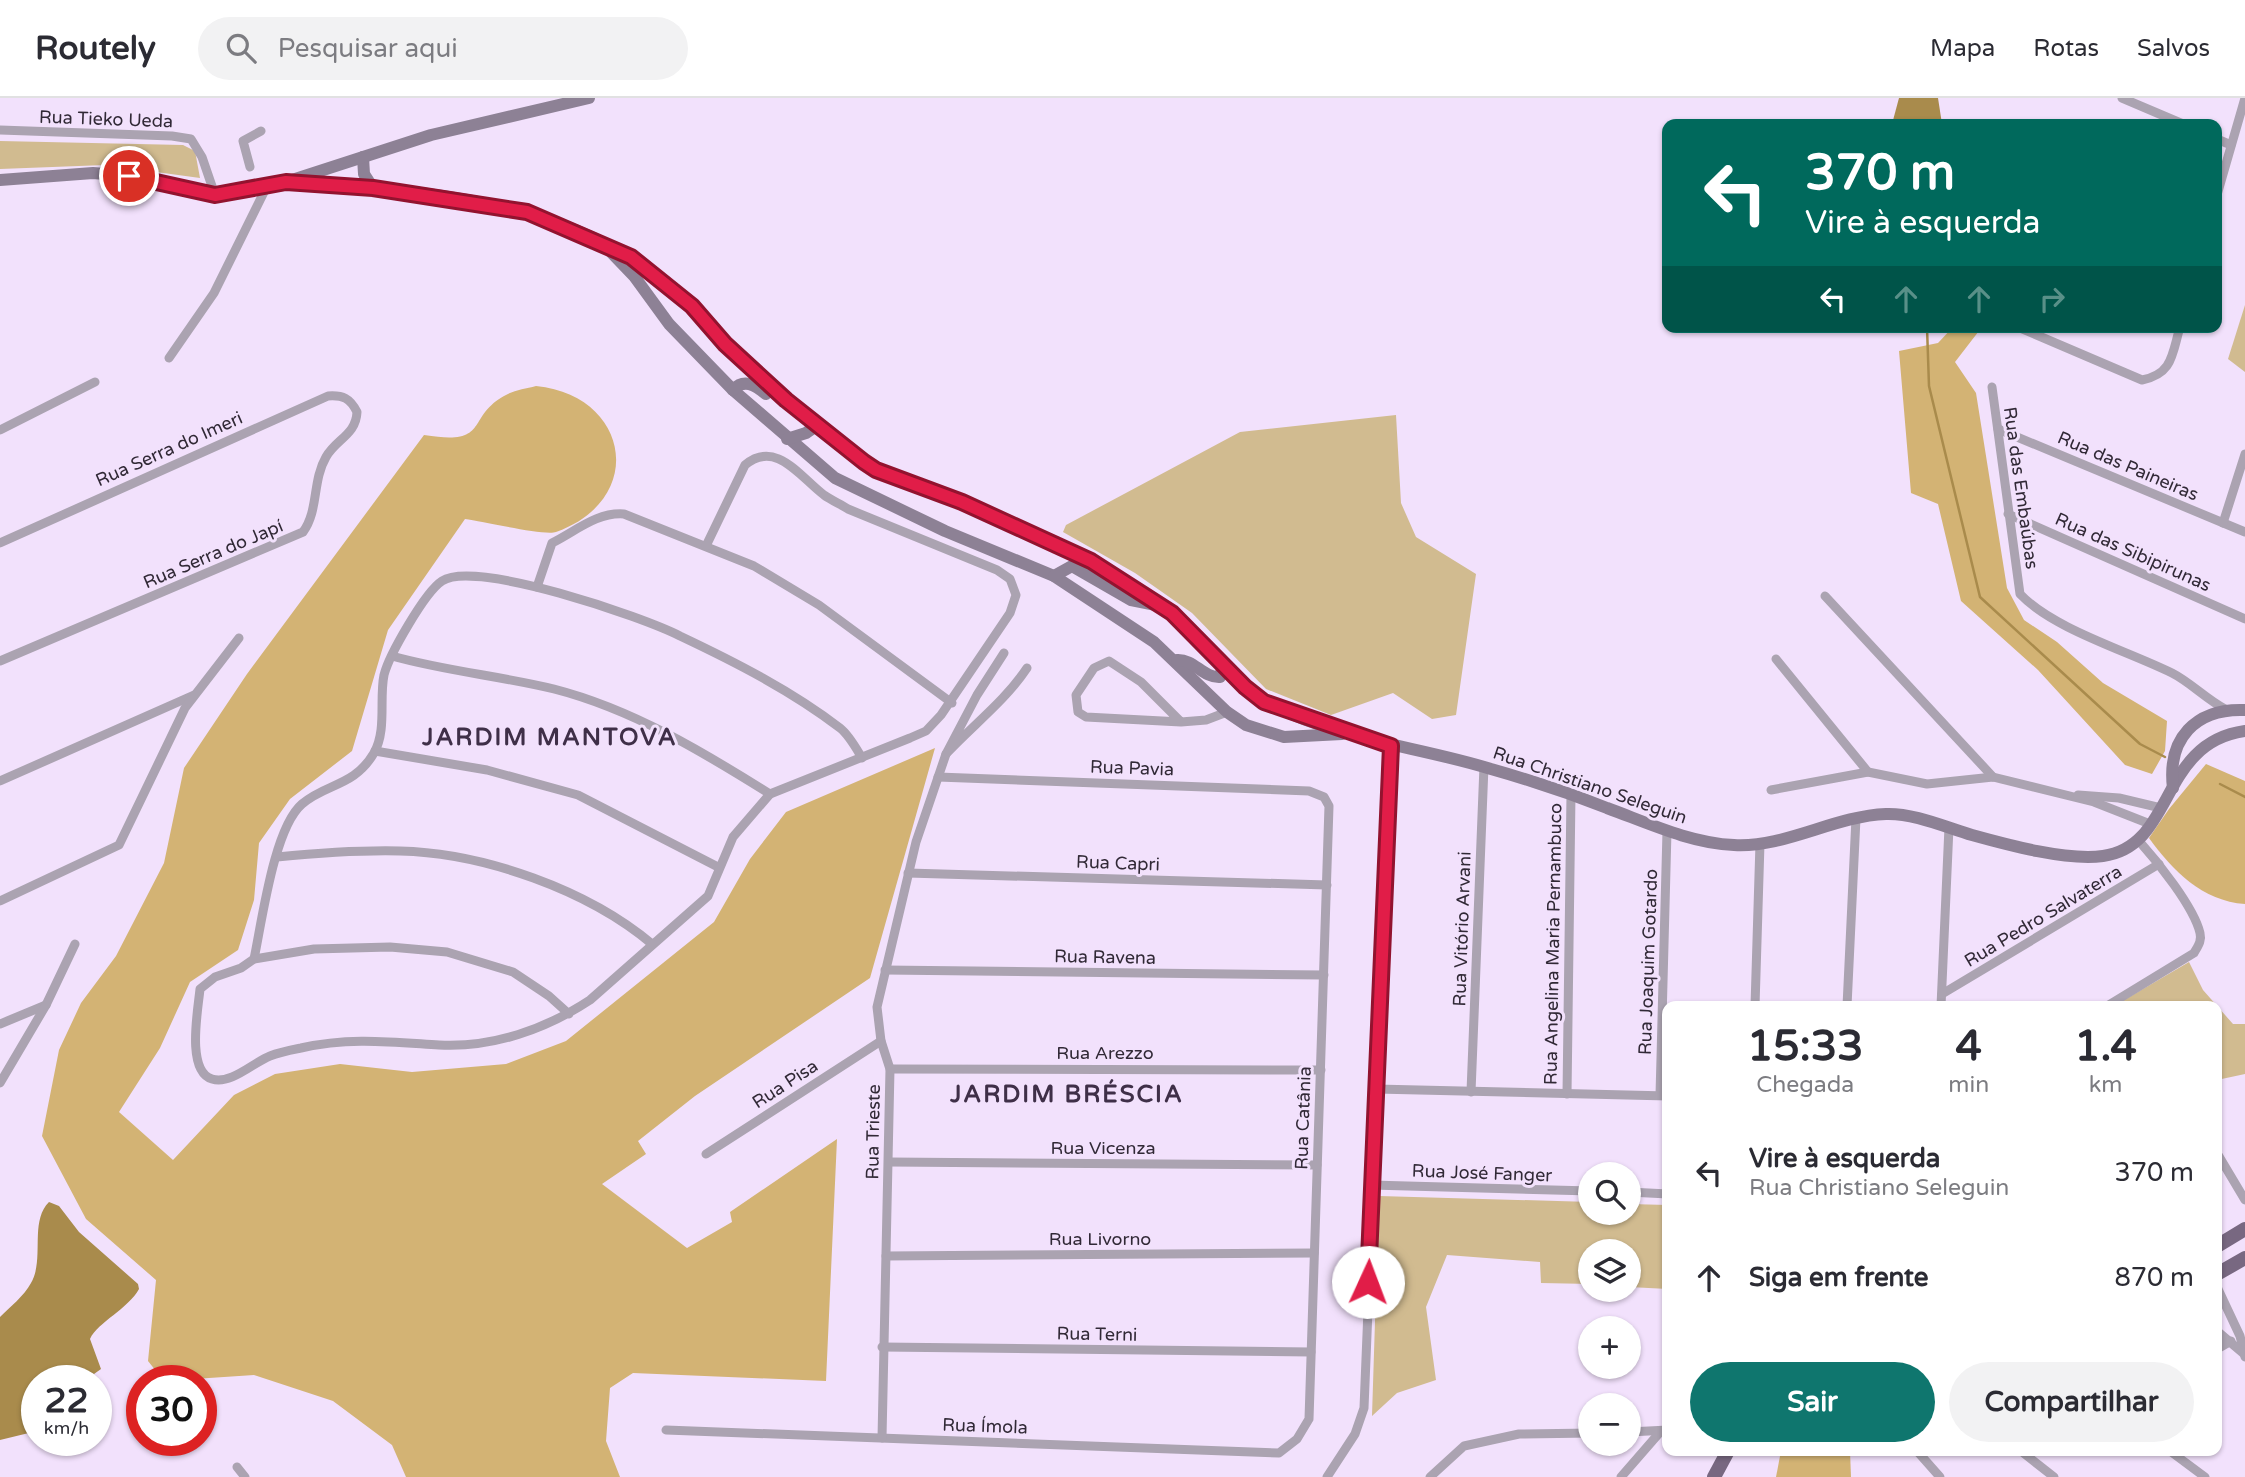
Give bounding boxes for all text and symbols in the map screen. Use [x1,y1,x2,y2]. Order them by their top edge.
search box [198,17,688,80]
text: Routely [35,29,156,68]
icon: search [222,29,260,67]
text: Pesquisar aqui [278,33,458,64]
text: Mapa [1930,34,1995,63]
text: Rotas [2033,34,2099,63]
text: Salvos [2137,34,2210,63]
street label: Rua Tieko Ueda [39,106,173,132]
text: 370 m [1805,144,1955,203]
pin [99,146,159,206]
icon: left [1690,147,1781,238]
icon: arrive [110,157,148,195]
text: Vire à esquerda [1805,204,2041,242]
icon: left [1814,280,1852,318]
icon: ahead [1887,280,1925,318]
icon: ahead [1960,280,1998,318]
icon: right [2033,280,2071,318]
street label: Rua das Embaúbas [1999,405,2043,571]
street label: Rua Serra do Imeri [92,407,246,491]
street label: Rua das Paineiras [2054,426,2202,506]
street label: Rua das Sibipirunas [2052,508,2214,596]
street label: Rua Serra do Japí [140,514,287,593]
district label: JARDIM MANTOVA [421,723,678,752]
street label: Rua Christiano Seleguin [1490,741,1690,829]
street label: Rua Pavia [1089,756,1175,780]
street label: Rua Angelina Maria Pernambuco [1540,803,1566,1085]
street label: Rua Capri [1076,851,1160,875]
street label: Rua Vitório Arvani [1448,851,1476,1007]
street label: Rua Pedro Salvaterra [1960,860,2126,972]
street label: Rua Joaquim Gotardo [1634,868,1662,1056]
street label: Rua Ravena [1054,945,1156,969]
text: 15:33 [1747,1021,1863,1072]
text: 4 [1956,1021,1982,1072]
text: 1.4 [2074,1021,2137,1072]
street label: Rua Arezzo [1056,1042,1154,1064]
street label: Rua Pisa [748,1055,822,1113]
street label: Rua Catânia [1290,1066,1316,1170]
text: Chegada [1756,1071,1854,1099]
text: min [1948,1071,1989,1099]
text: km [2089,1071,2122,1099]
district label: JARDIM BRÉSCIA [949,1079,1184,1109]
street label: Rua Trieste [861,1084,885,1180]
street label: Rua Vicenza [1050,1137,1156,1159]
text: Vire à esquerda [1749,1143,1940,1174]
icon: left [1690,1154,1728,1192]
text: 370 m [2114,1157,2194,1188]
street label: Rua José Fanger [1411,1160,1553,1186]
map controls [1578,1162,1641,1456]
button: search [1578,1162,1641,1225]
text: Rua Christiano Seleguin [1749,1174,2009,1202]
street label: Rua Livorno [1049,1228,1151,1250]
button: layers [1578,1239,1641,1302]
position arrow [1331,1245,1405,1319]
icon: ahead [1690,1259,1728,1297]
text: Siga em frente [1749,1262,1929,1293]
text: 870 m [2114,1262,2194,1293]
button: + [1578,1316,1641,1379]
street label: Rua Terni [1056,1322,1138,1346]
button: Sair [1690,1362,1935,1442]
button: Compartilhar [1949,1362,2194,1442]
speed limit sign: 30 [126,1365,217,1456]
text: 22 [45,1380,88,1422]
button: − [1578,1393,1641,1456]
street label: Rua Ímola [942,1414,1028,1438]
text: km/h [44,1417,89,1439]

